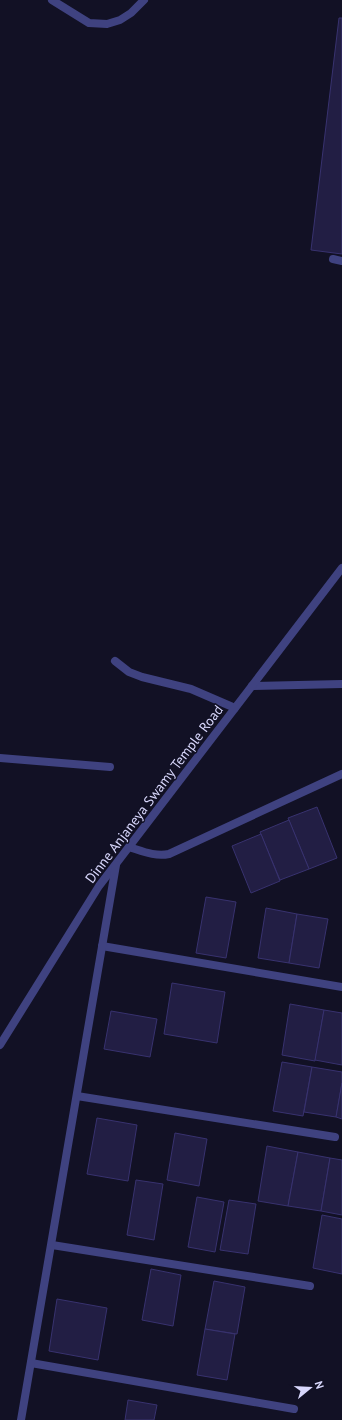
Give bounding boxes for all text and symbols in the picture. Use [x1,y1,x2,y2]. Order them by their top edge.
street label: Dinne Anjaneya Swamy Temple Road [81,701,227,887]
north arrow [290,1368,330,1408]
text: N [312,1379,327,1391]

